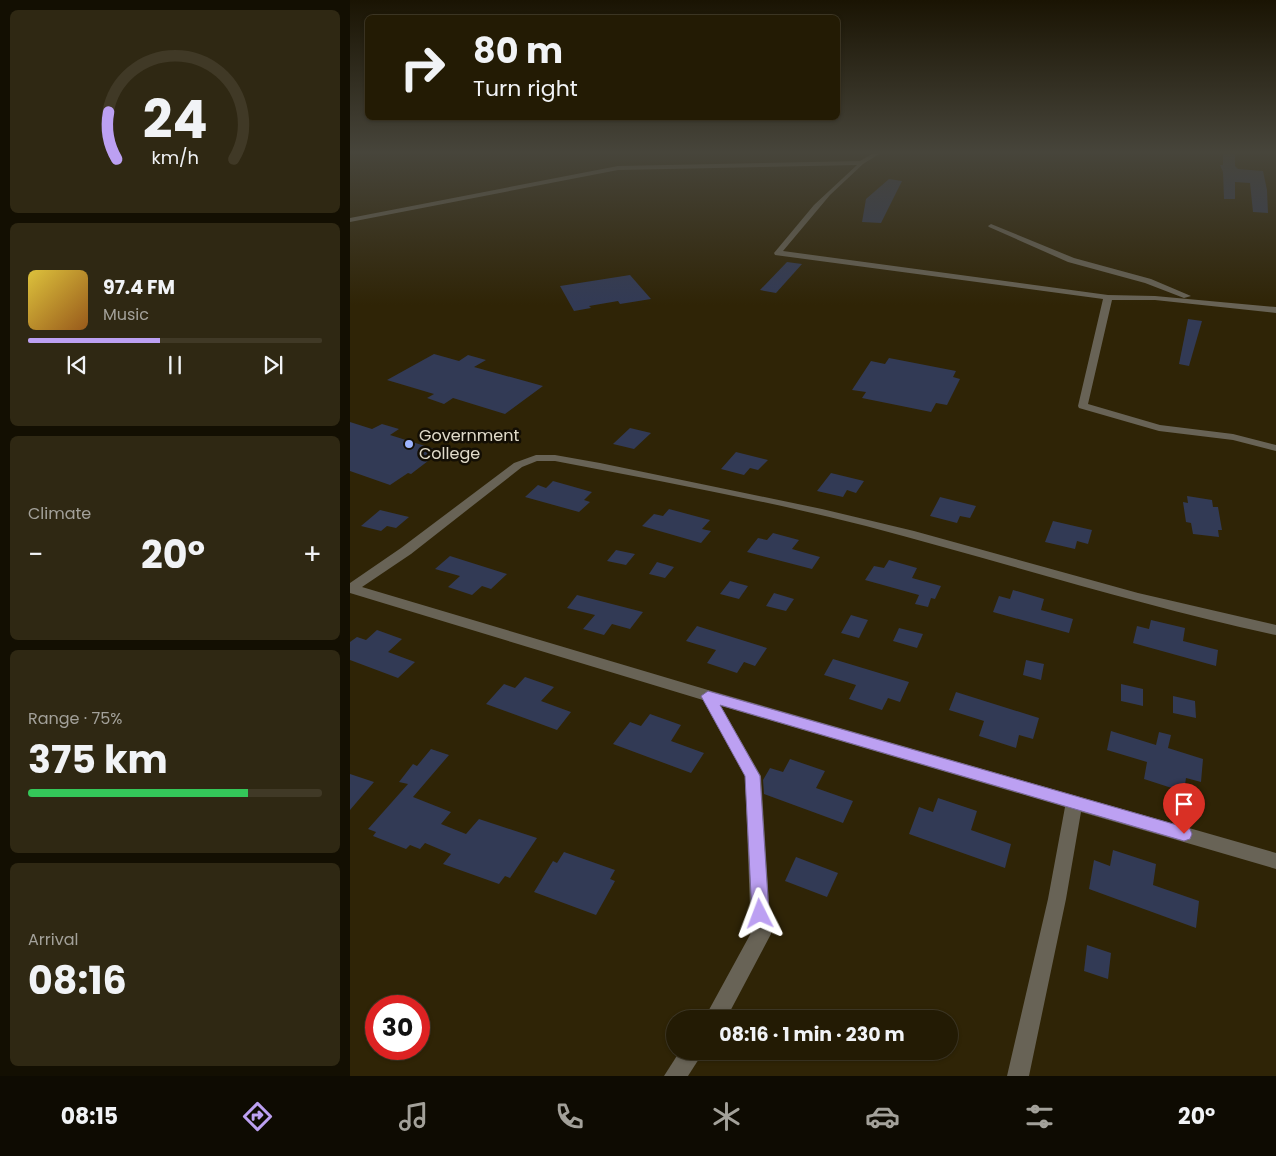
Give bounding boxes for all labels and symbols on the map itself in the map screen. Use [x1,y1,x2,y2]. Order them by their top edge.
place label: Government College [419,424,519,465]
marker: Government College [403,438,415,450]
pin [1163,783,1205,834]
position arrow [733,887,785,939]
speed limit sign: 30 [365,995,430,1060]

